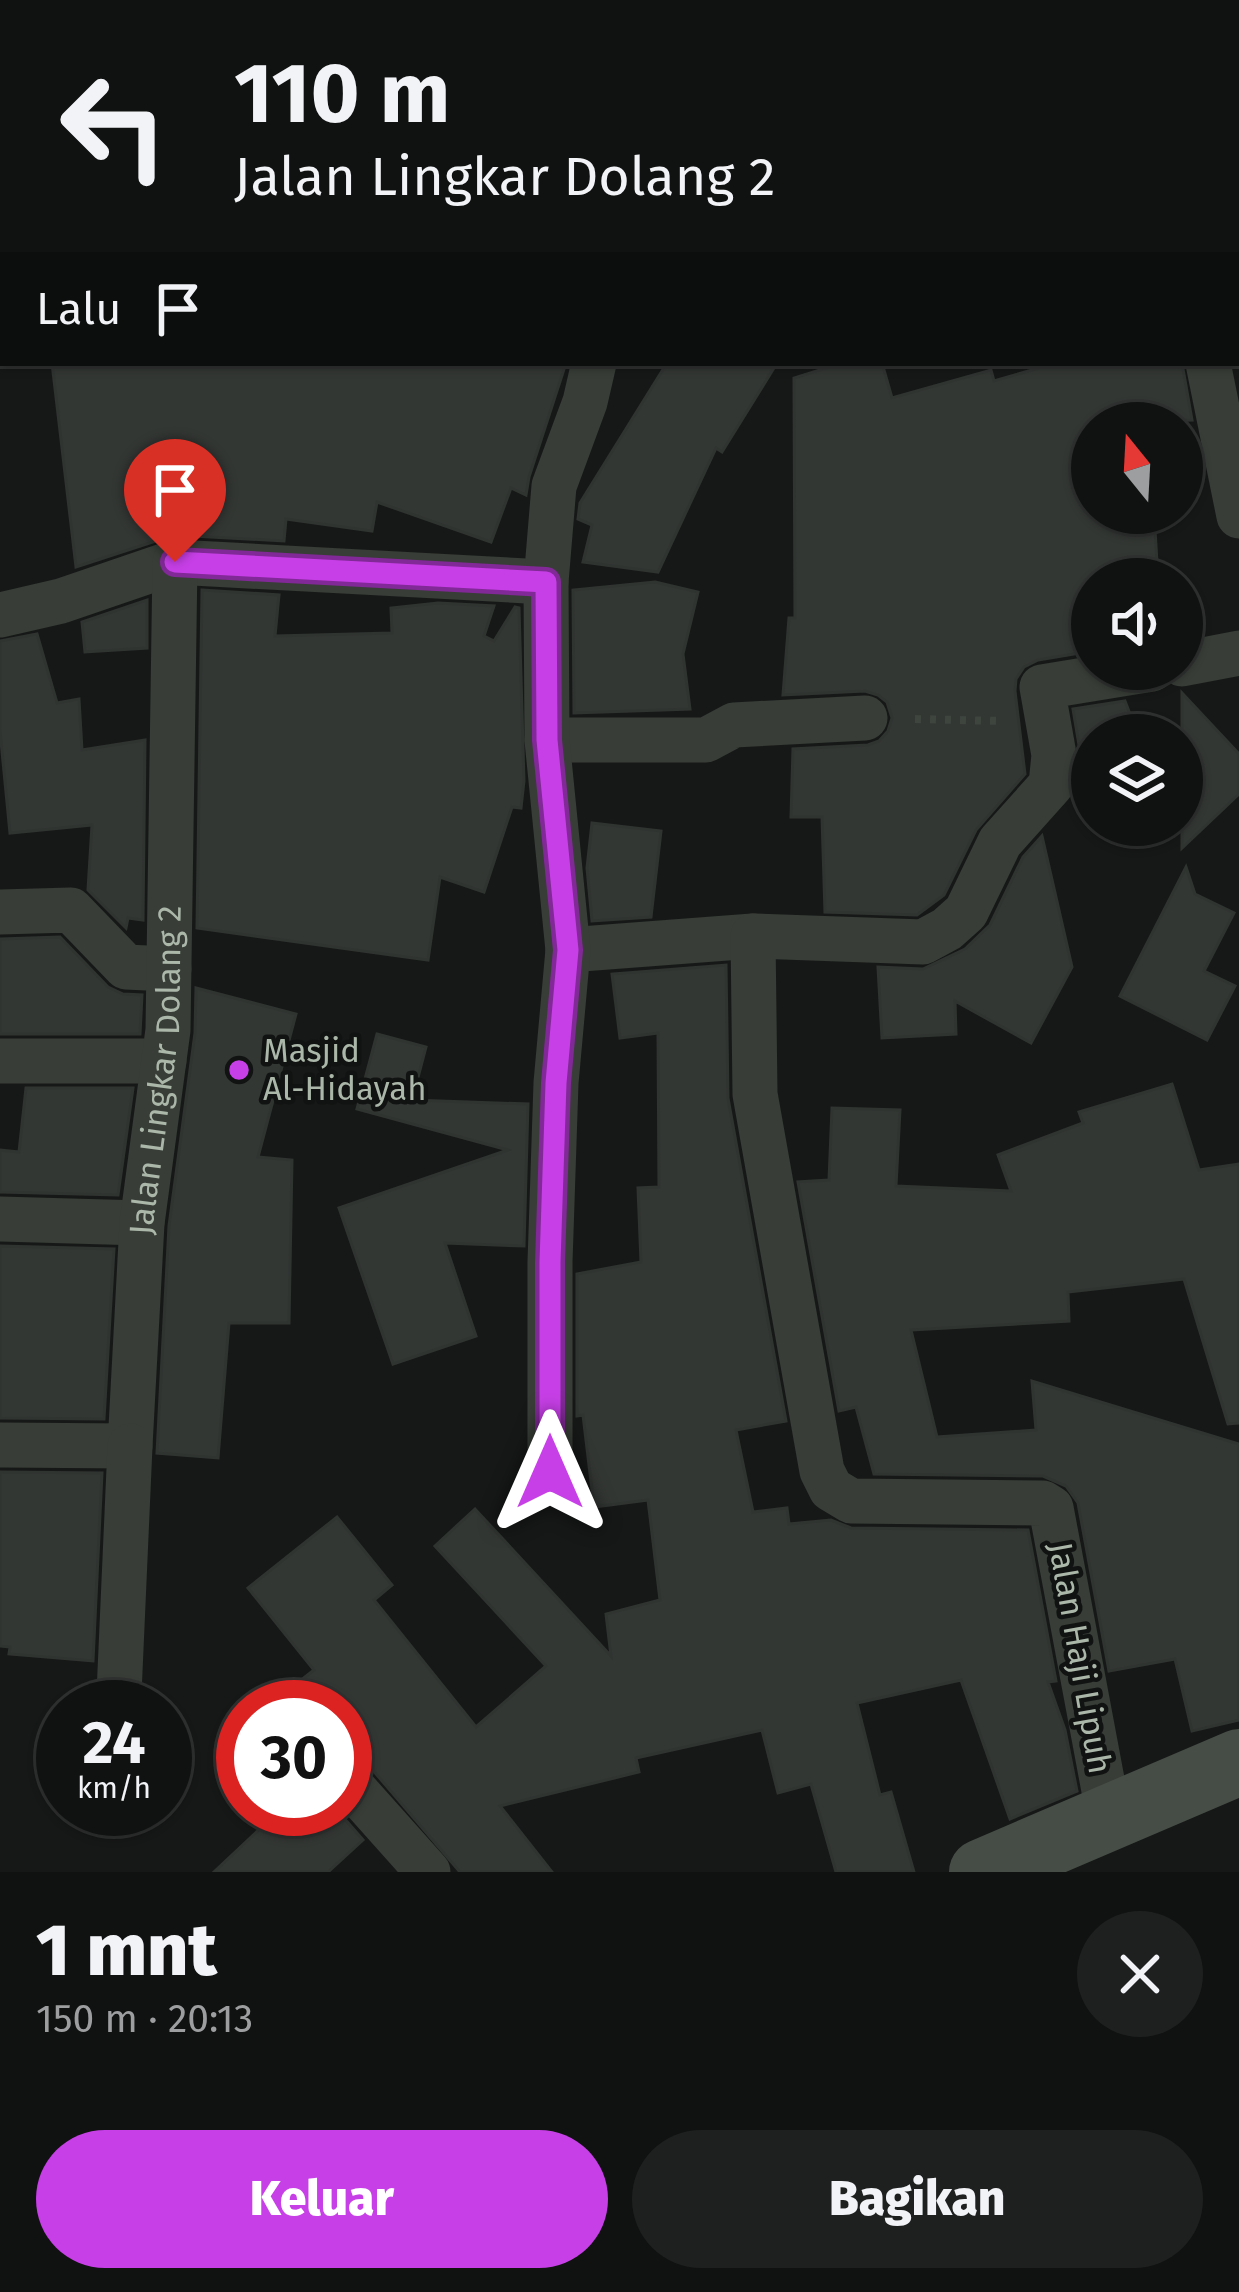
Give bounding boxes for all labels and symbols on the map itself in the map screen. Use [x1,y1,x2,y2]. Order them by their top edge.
north arrow [1071,402,1203,534]
pin [124,439,226,562]
street label: Jalan Lingkar Dolang 2 [121,905,190,1236]
place label: Masjid Al-Hidayah [263,1031,426,1109]
marker: Masjid Al-Hidayah [226,1057,252,1083]
position arrow [487,1409,613,1535]
street label: Jalan Haji Lipuh [1040,1539,1120,1777]
speed limit sign: 30 [216,1680,372,1836]

